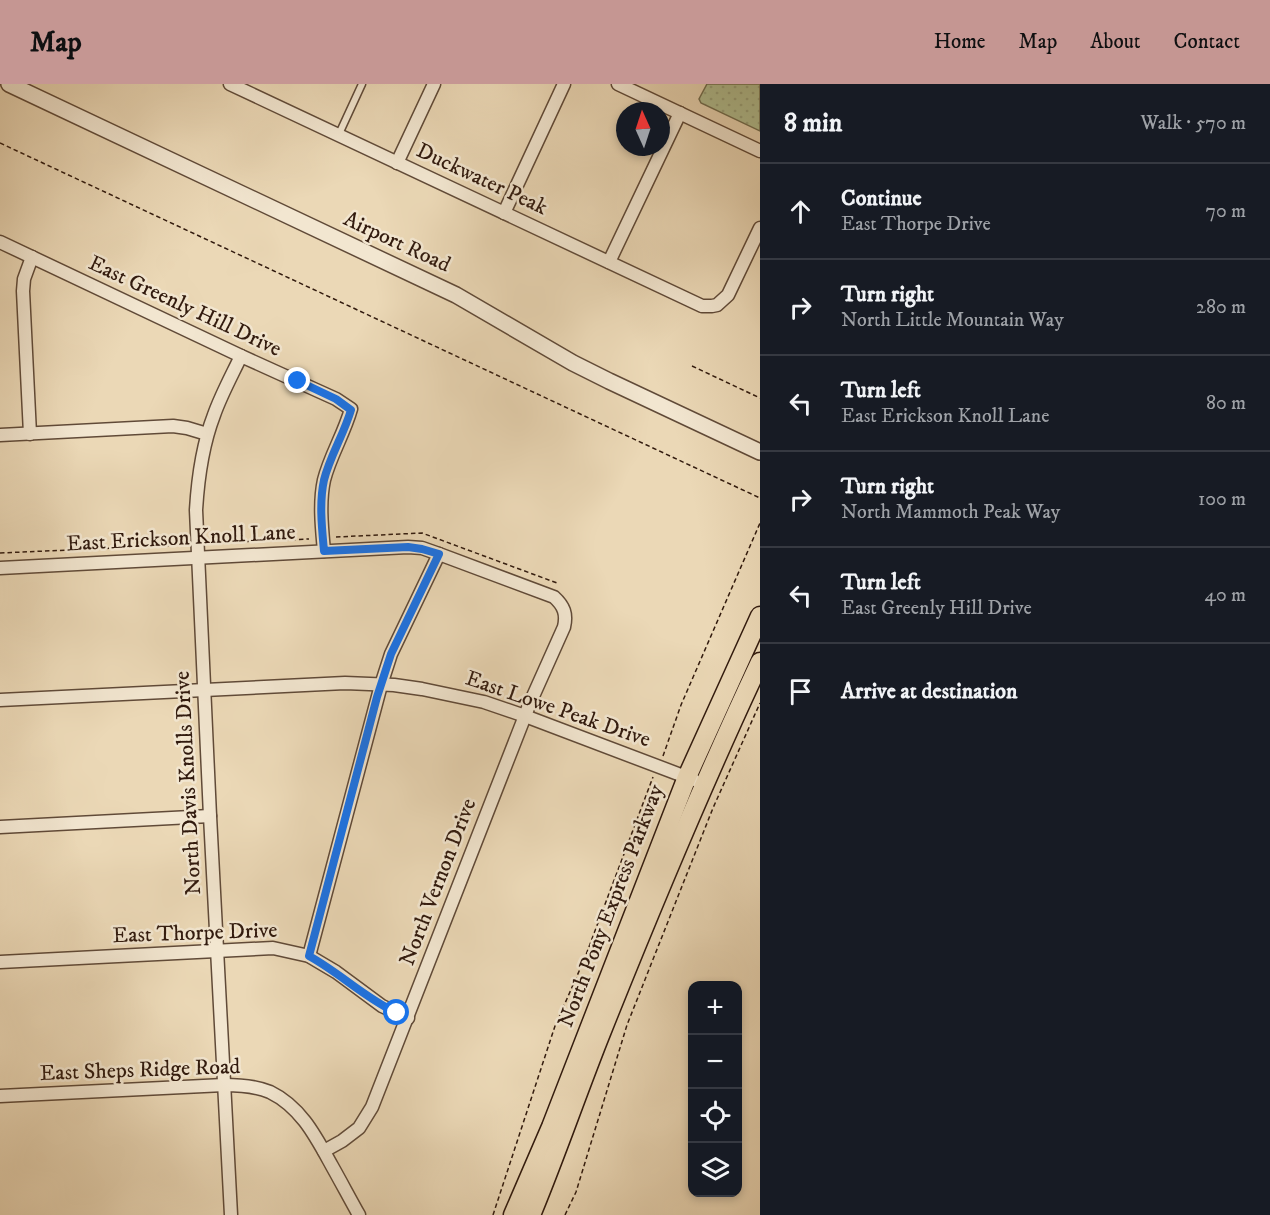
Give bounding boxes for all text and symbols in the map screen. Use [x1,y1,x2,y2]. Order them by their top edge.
text: Map [30,25,82,60]
text: Home [934,29,986,55]
text: Map [1019,29,1057,55]
text: About [1090,29,1141,55]
text: Contact [1174,29,1240,55]
north arrow [616,102,670,156]
text: 8 min [784,107,842,140]
text: Walk · 570 m [1141,111,1246,136]
street label: Duckwater Peak [412,137,552,221]
text: Continue [841,185,922,212]
icon: ahead [784,195,817,228]
text: 70 m [1205,199,1246,224]
street label: Airport Road [339,205,455,279]
text: East Thorpe Drive [841,212,991,237]
street label: East Greenly Hill Drive [84,249,286,363]
text: Turn right [841,281,934,308]
icon: right [784,291,817,324]
text: 280 m [1196,295,1246,320]
text: North Little Mountain Way [841,308,1064,333]
route end [284,367,310,393]
text: Turn left [841,377,921,404]
icon: left [784,387,817,420]
text: 80 m [1206,391,1246,416]
text: East Erickson Knoll Lane [841,404,1049,429]
text: Turn right [841,473,934,500]
icon: right [784,483,817,516]
text: 100 m [1198,487,1246,512]
text: North Mammoth Peak Way [841,500,1060,525]
street label: East Erickson Knoll Lane [66,519,296,557]
text: Turn left [841,569,921,596]
icon: left [784,579,817,612]
text: 40 m [1204,583,1246,608]
text: East Greenly Hill Drive [841,596,1032,621]
street label: East Lowe Peak Drive [462,665,654,753]
street label: North Davis Knolls Drive [169,670,207,896]
icon: arrive [784,675,817,708]
text: Arrive at destination [841,678,1018,705]
street label: North Pony Express Parkway [552,780,670,1031]
street label: North Vernon Drive [394,794,482,970]
street label: East Thorpe Drive [112,917,278,949]
map controls [688,981,742,1197]
button: + [688,981,742,1035]
route start [383,999,409,1025]
button: − [688,1035,742,1089]
street label: East Sheps Ridge Road [39,1053,241,1087]
button: locate [688,1089,742,1143]
button: layers [688,1143,742,1197]

